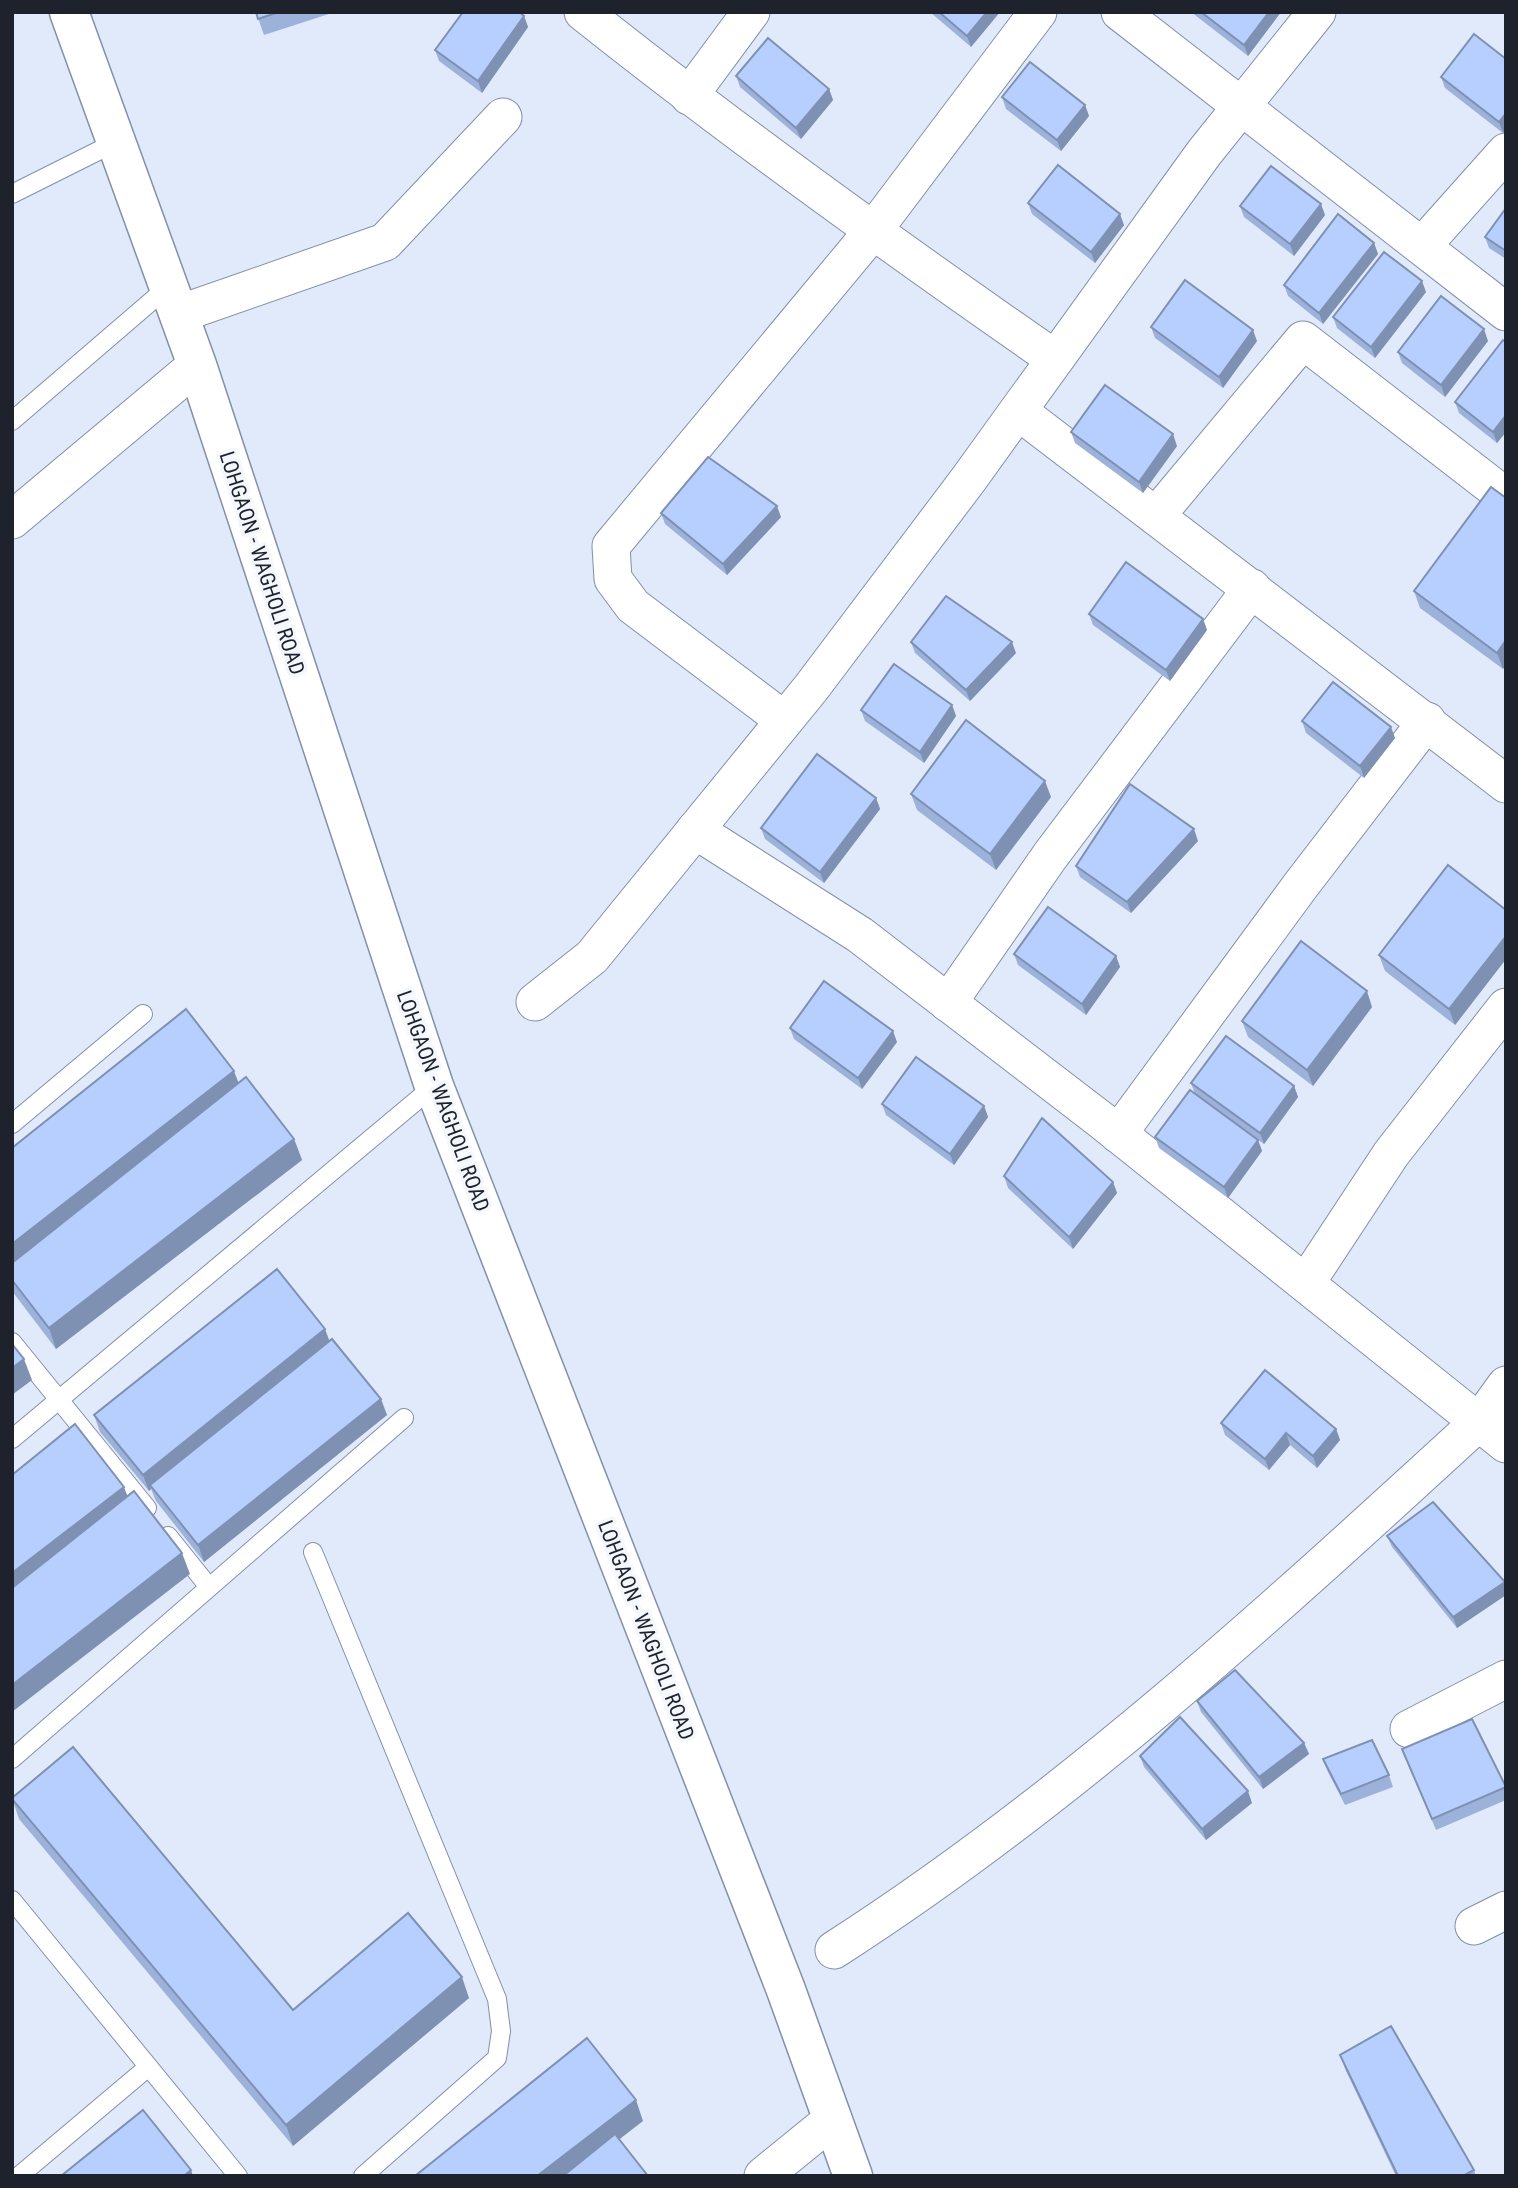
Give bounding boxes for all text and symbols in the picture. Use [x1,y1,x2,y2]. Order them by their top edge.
street label: LOHGAON - WAGHOLI ROAD [215,448,309,678]
street label: LOHGAON - WAGHOLI ROAD [392,987,494,1215]
street label: LOHGAON - WAGHOLI ROAD [593,1517,699,1743]

